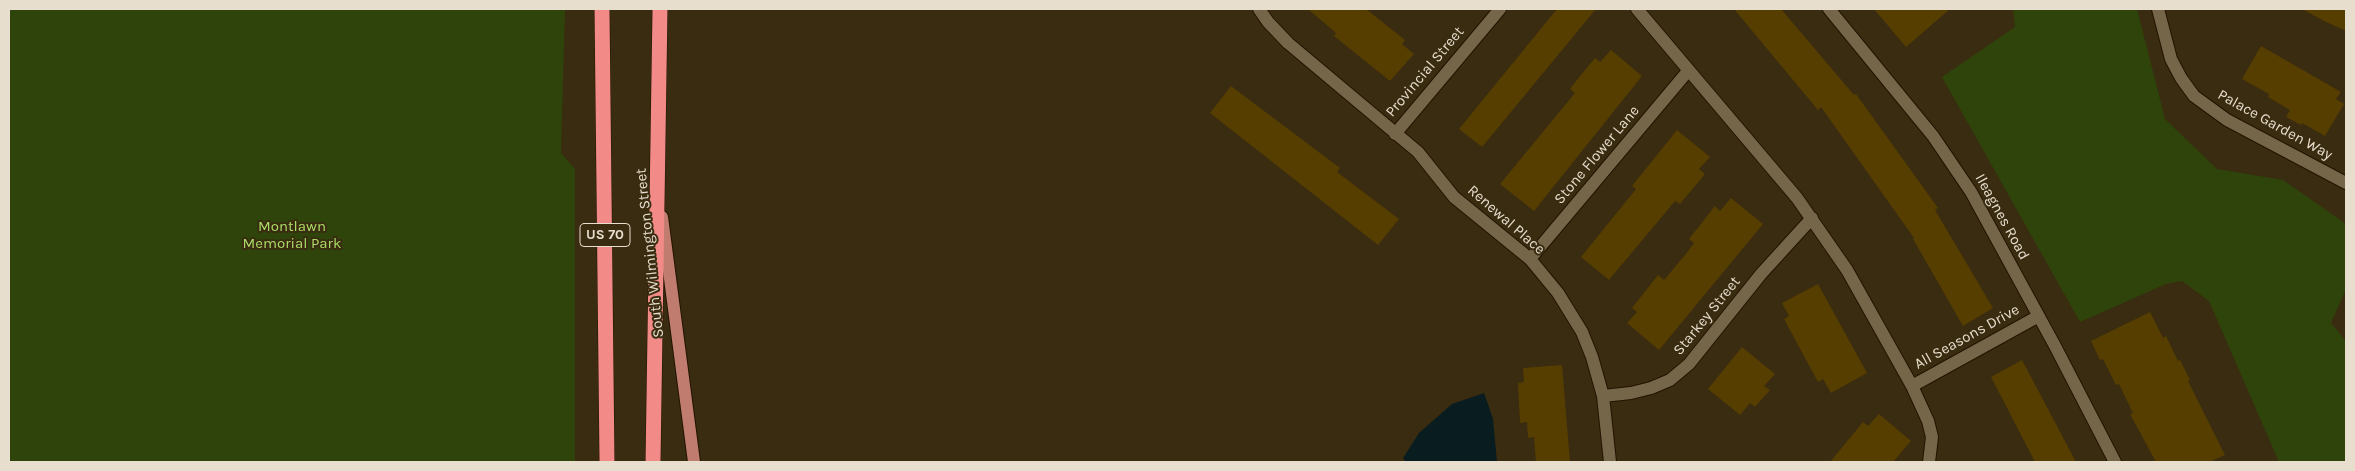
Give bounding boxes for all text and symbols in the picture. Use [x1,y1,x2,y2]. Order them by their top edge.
street label: Provincial Street [1382,23,1468,121]
street label: Palace Garden Way [2214,86,2336,164]
street label: Stone Flower Lane [1551,102,1643,208]
street label: South Wilmington Street [632,167,668,339]
street label: Ileagnes Road [1971,171,2033,263]
street label: Renewal Place [1464,181,1548,259]
park label: Montlawn Memorial Park [243,218,341,253]
road number: US 70 [580,224,630,246]
street label: Starkey Street [1670,273,1744,359]
street label: All Seasons Drive [1911,301,2023,373]

